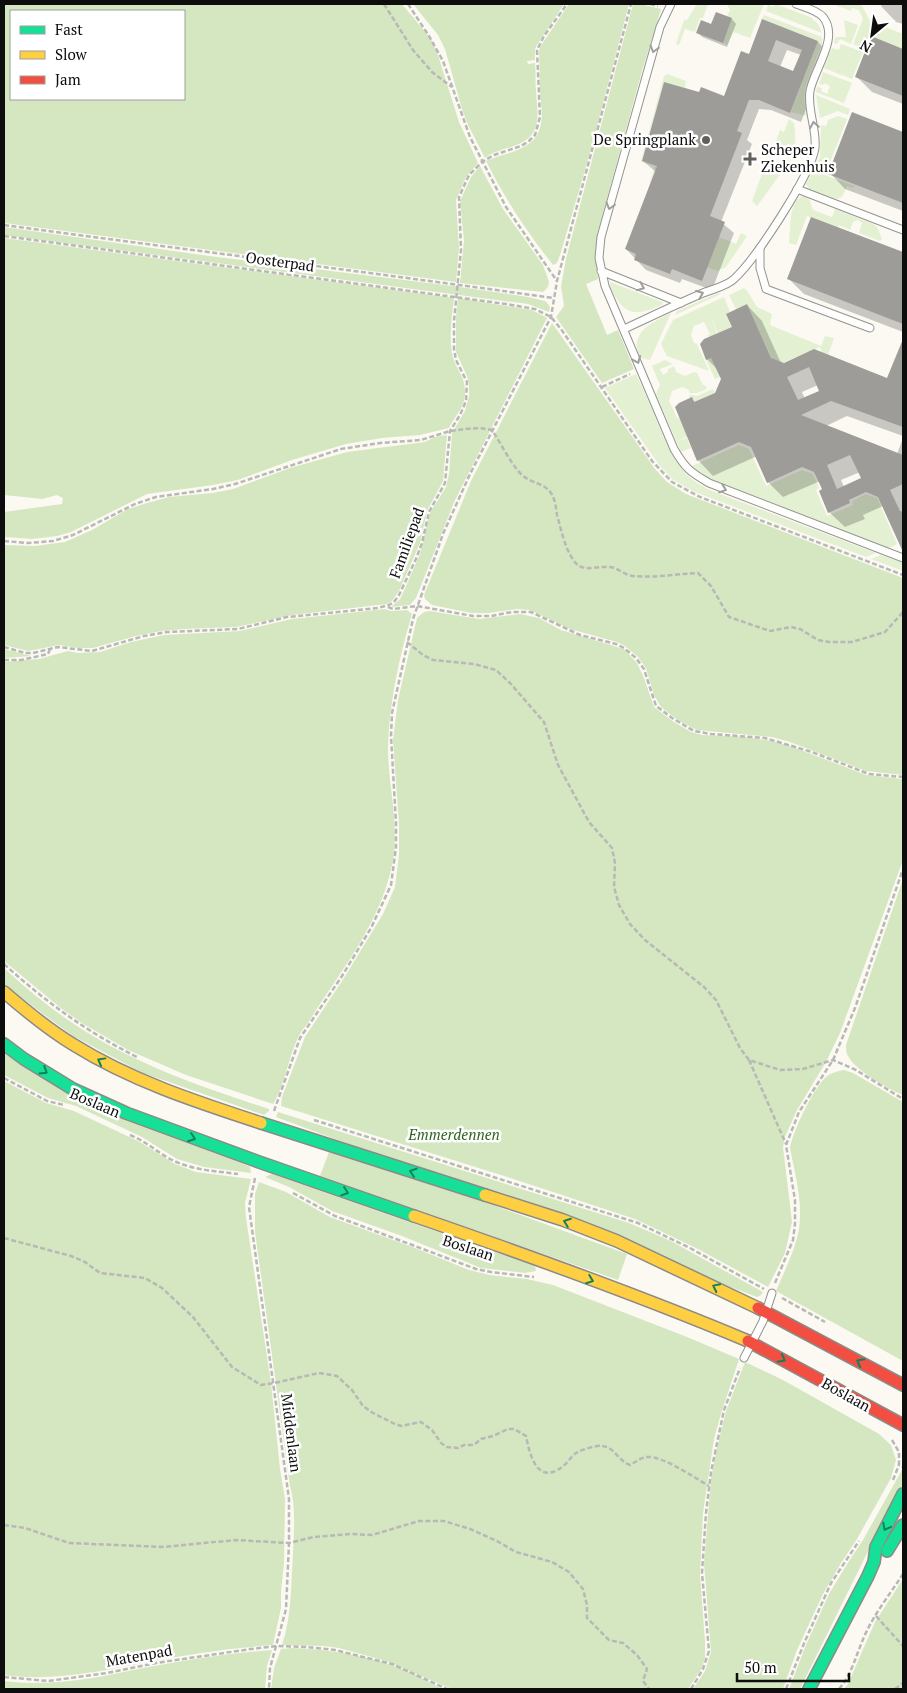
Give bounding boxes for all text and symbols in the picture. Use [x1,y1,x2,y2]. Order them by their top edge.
legend [10,10,185,100]
north arrow [847,10,897,60]
text: Fast [55,19,83,39]
text: N [856,36,875,58]
text: Slow [55,44,88,64]
one-way arrow [650,45,660,53]
text: Jam [55,69,81,89]
one-way arrow [809,121,819,130]
place label: De Springplank [593,129,696,149]
marker: De Springplank [700,134,712,146]
place label: Scheper Ziekenhuis [761,139,835,176]
marker: Scheper Ziekenhuis [743,152,757,166]
one-way arrow [605,201,615,209]
street label: Oosterpad [245,246,316,276]
one-way arrow [636,281,645,291]
one-way arrow [695,290,704,301]
one-way arrow [631,355,641,364]
one-way arrow [719,483,727,493]
street label: Familiepad [384,504,428,581]
one-way arrow [97,1058,106,1068]
one-way arrow [39,1065,48,1075]
street label: Boslaan [67,1083,124,1122]
park label: Emmerdennen [407,1124,500,1144]
one-way arrow [187,1131,196,1142]
one-way arrow [409,1167,417,1177]
one-way arrow [341,1186,349,1196]
one-way arrow [563,1218,572,1228]
street label: Boslaan [440,1229,496,1265]
one-way arrow [586,1274,594,1284]
one-way arrow [712,1283,721,1293]
one-way arrow [777,1353,786,1363]
one-way arrow [856,1358,865,1368]
street label: Boslaan [819,1373,874,1416]
street label: Middenlaan [277,1392,307,1473]
one-way arrow [882,1522,892,1531]
street label: Matenpad [104,1639,174,1671]
scale bar [737,1650,850,1682]
text: 50 m [744,1657,777,1677]

